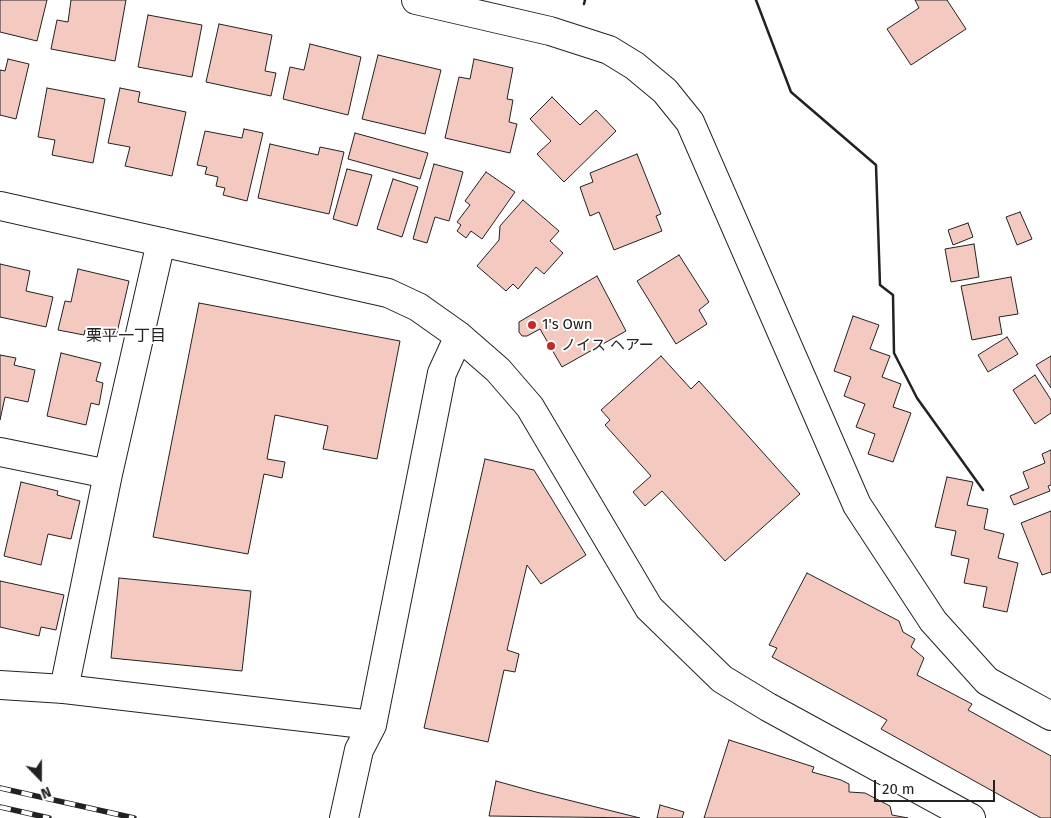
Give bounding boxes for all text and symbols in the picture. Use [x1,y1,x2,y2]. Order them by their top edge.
place label: 1's Own [542,316,593,334]
marker: 1's Own [526,319,538,331]
district label: 栗平一丁目 [86,327,166,347]
place label: ノイス ヘアー [561,337,654,355]
marker: ノイス ヘアー [545,340,557,352]
north arrow [15,753,65,803]
scale bar [876,770,997,802]
text: 20 m [882,780,915,798]
text: N [38,783,53,802]

